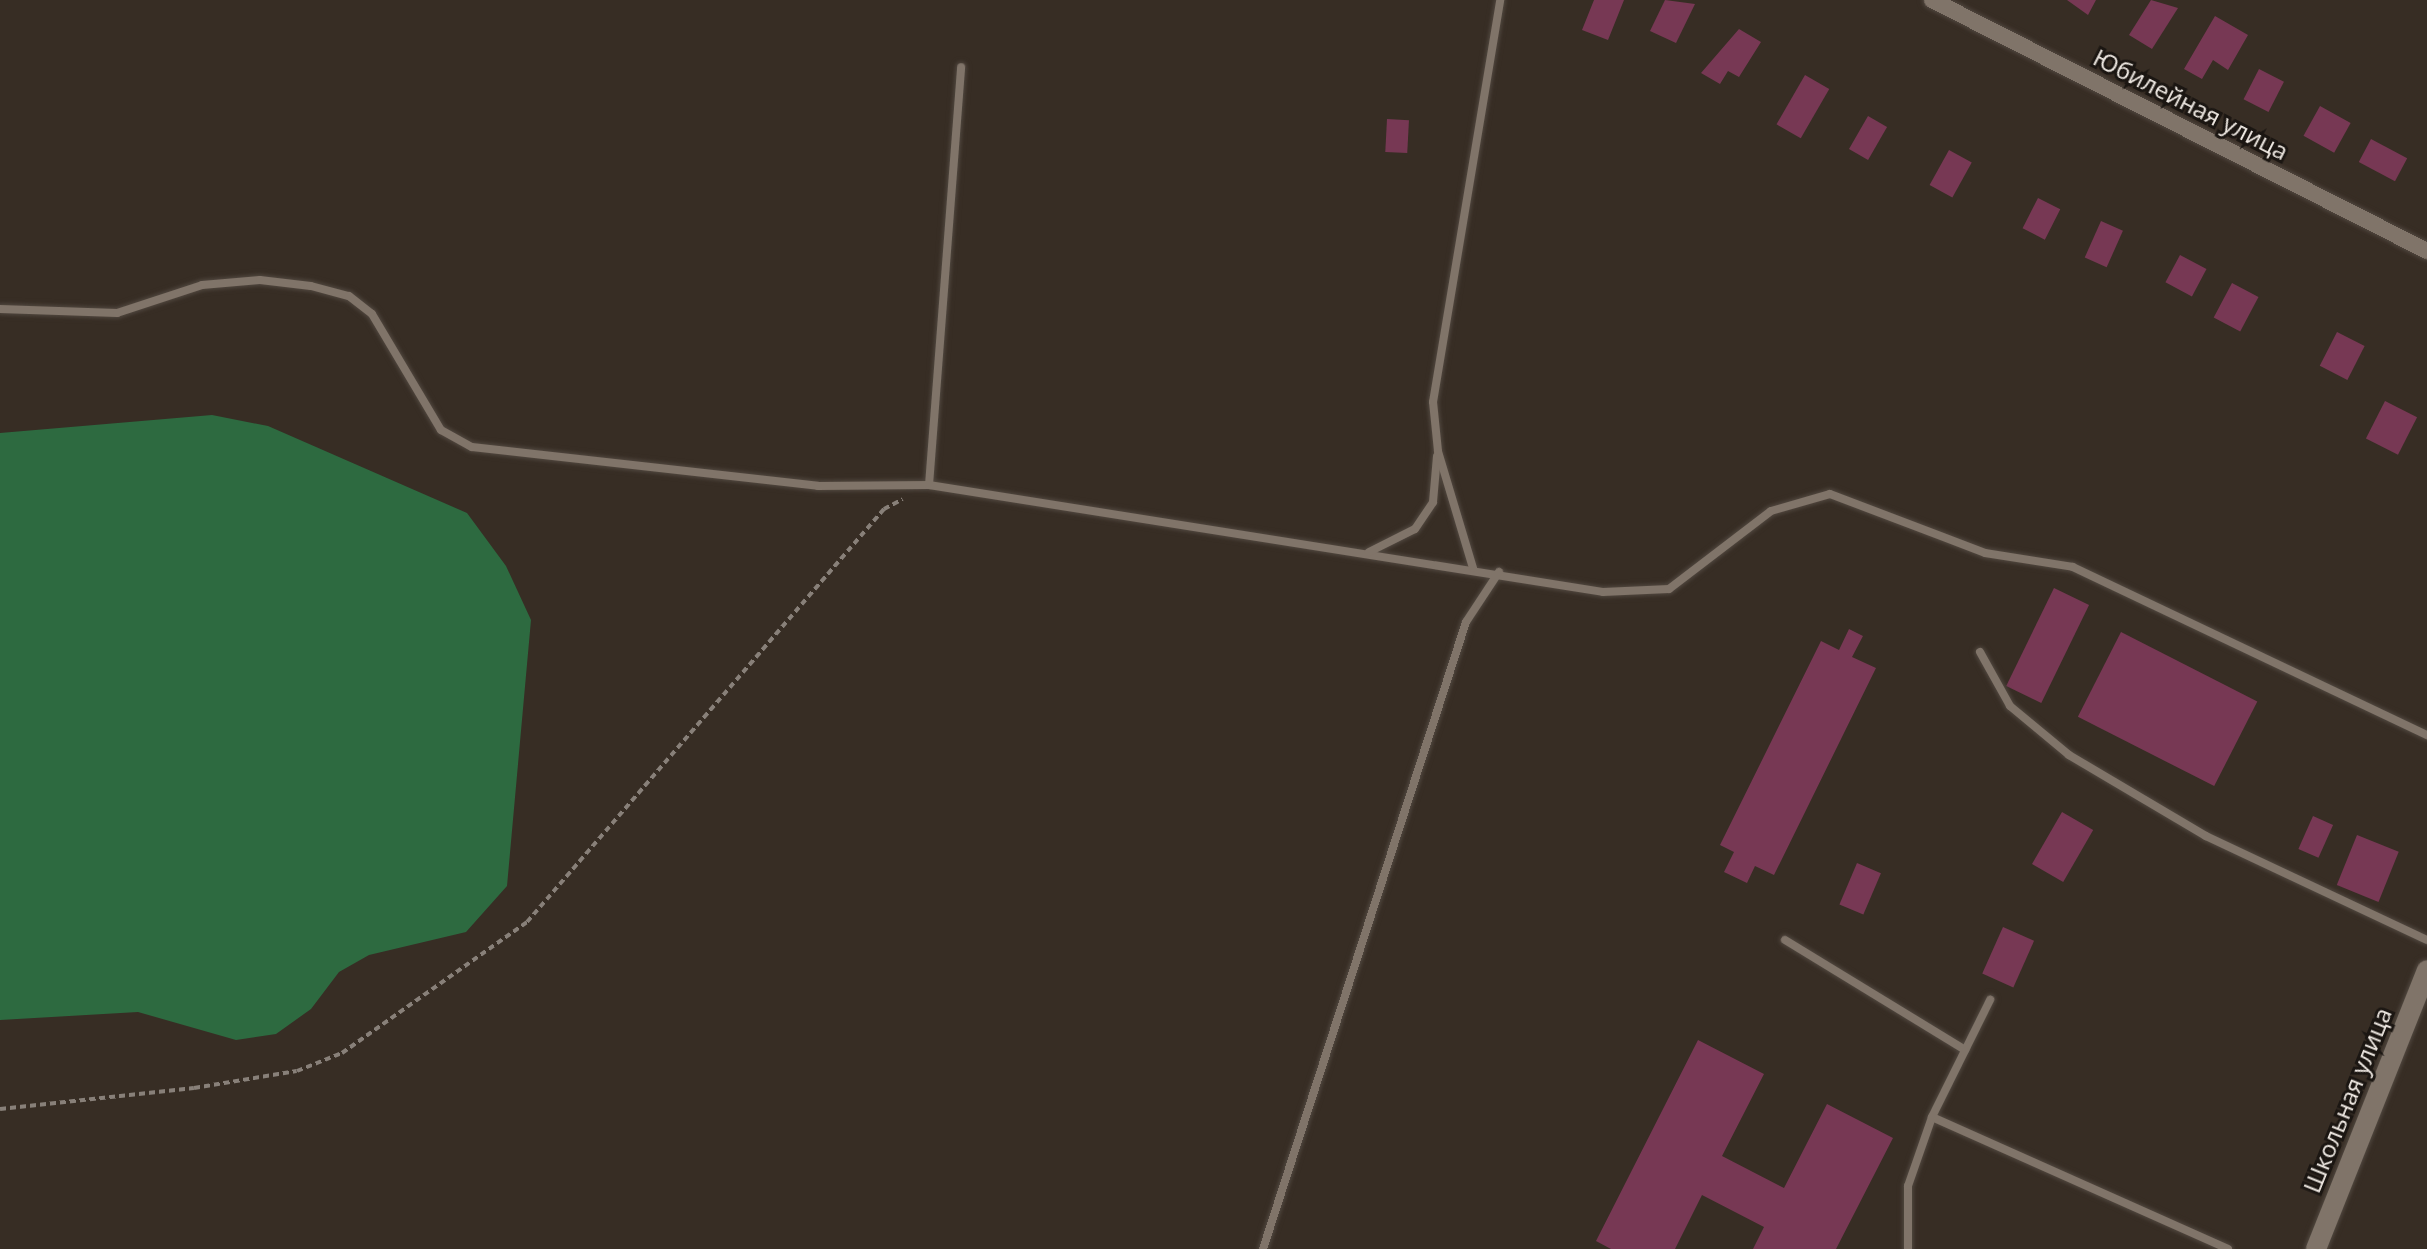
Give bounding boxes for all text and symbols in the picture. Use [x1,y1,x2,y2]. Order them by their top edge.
street label: Юбилейная улица [2089,42,2293,166]
street label: Школьная улица [2297,1003,2397,1197]

